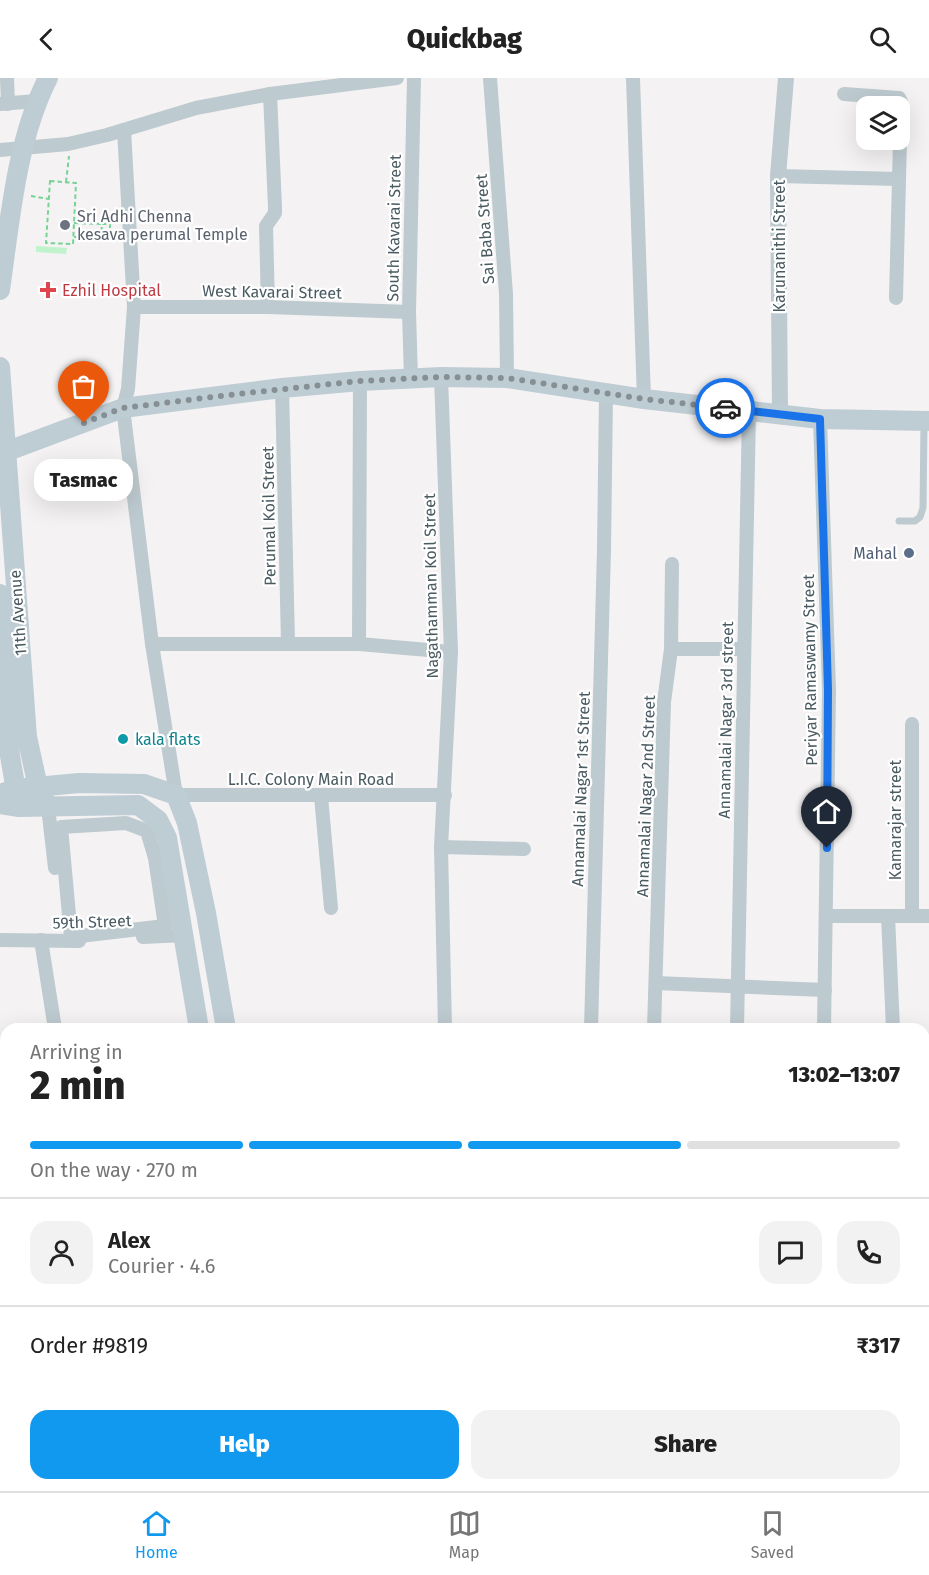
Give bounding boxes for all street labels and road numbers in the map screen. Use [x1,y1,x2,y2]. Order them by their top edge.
street label: South Kavarai Street [383,154,405,302]
street label: Sai Baba Street [472,173,498,285]
street label: Karunanithi Street [770,179,789,312]
street label: West Kavarai Street [202,281,342,303]
street label: Perumal Koil Street [258,446,280,586]
street label: Nagathamman Koil Street [420,493,442,679]
street label: 11th Avenue [6,569,30,657]
street label: Periyar Ramaswamy Street [799,574,821,766]
street label: Annamalai Nagar 3rd street [715,621,737,819]
street label: Annamalai Nagar 1st Street [568,691,594,887]
street label: Annamalai Nagar 2nd Street [633,694,659,897]
street label: Kamarajar street [886,760,905,880]
street label: L.I.C. Colony Main Road [228,770,394,789]
street label: 59th Street [52,911,132,933]

